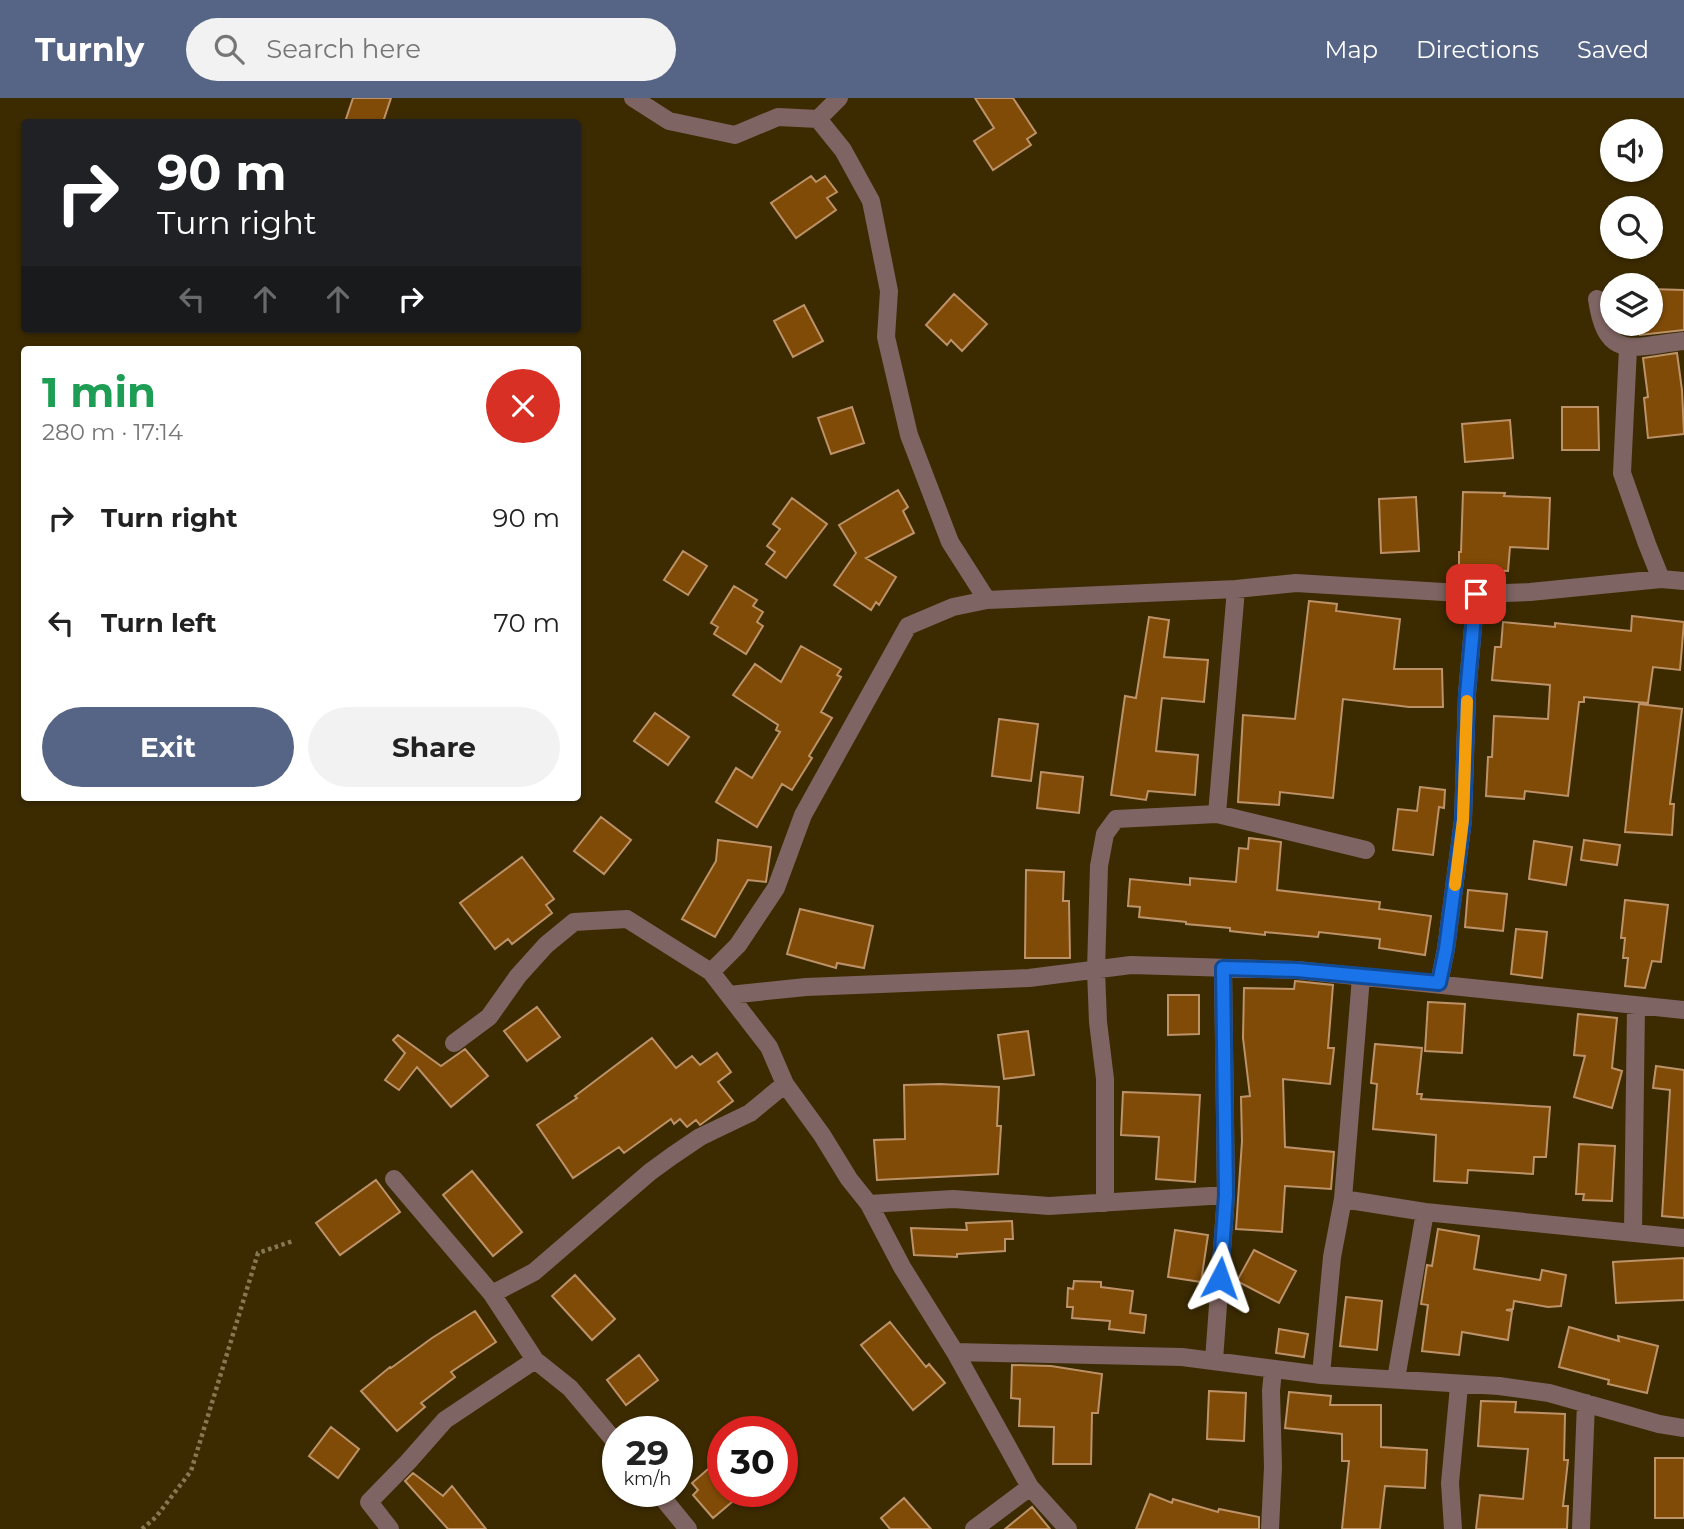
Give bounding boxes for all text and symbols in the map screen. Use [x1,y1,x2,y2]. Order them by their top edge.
search box [186,18,676,81]
text: Turnly [35,29,144,69]
icon: search [210,30,248,68]
text: Search here [266,33,421,65]
text: Map [1325,35,1378,64]
text: Directions [1416,35,1539,64]
text: Saved [1577,35,1649,64]
map controls [1600,119,1663,336]
button: sound [1600,119,1663,182]
text: 90 m [157,143,287,202]
icon: right [42,147,133,238]
button: search [1600,196,1663,259]
text: Turn right [157,203,317,242]
button: layers [1600,273,1663,336]
icon: left [173,280,211,318]
icon: ahead [246,280,284,318]
icon: ahead [319,280,357,318]
icon: right [392,280,430,318]
text: 1 min [42,366,156,418]
button: close [486,369,560,443]
text: 280 m · 17:14 [42,418,183,446]
icon: right [42,499,80,537]
text: Turn right [101,502,237,534]
text: 90 m [493,502,560,534]
pin [1446,564,1506,624]
icon: arrive [1457,575,1495,613]
icon: left [42,604,80,642]
text: Turn left [101,607,217,639]
text: 70 m [494,607,560,639]
button: Exit [42,707,294,787]
button: Share [308,707,560,787]
position arrow [1183,1241,1257,1315]
speed limit sign: 30 [707,1416,798,1507]
text: 29 [626,1431,669,1474]
text: km/h [623,1468,672,1490]

